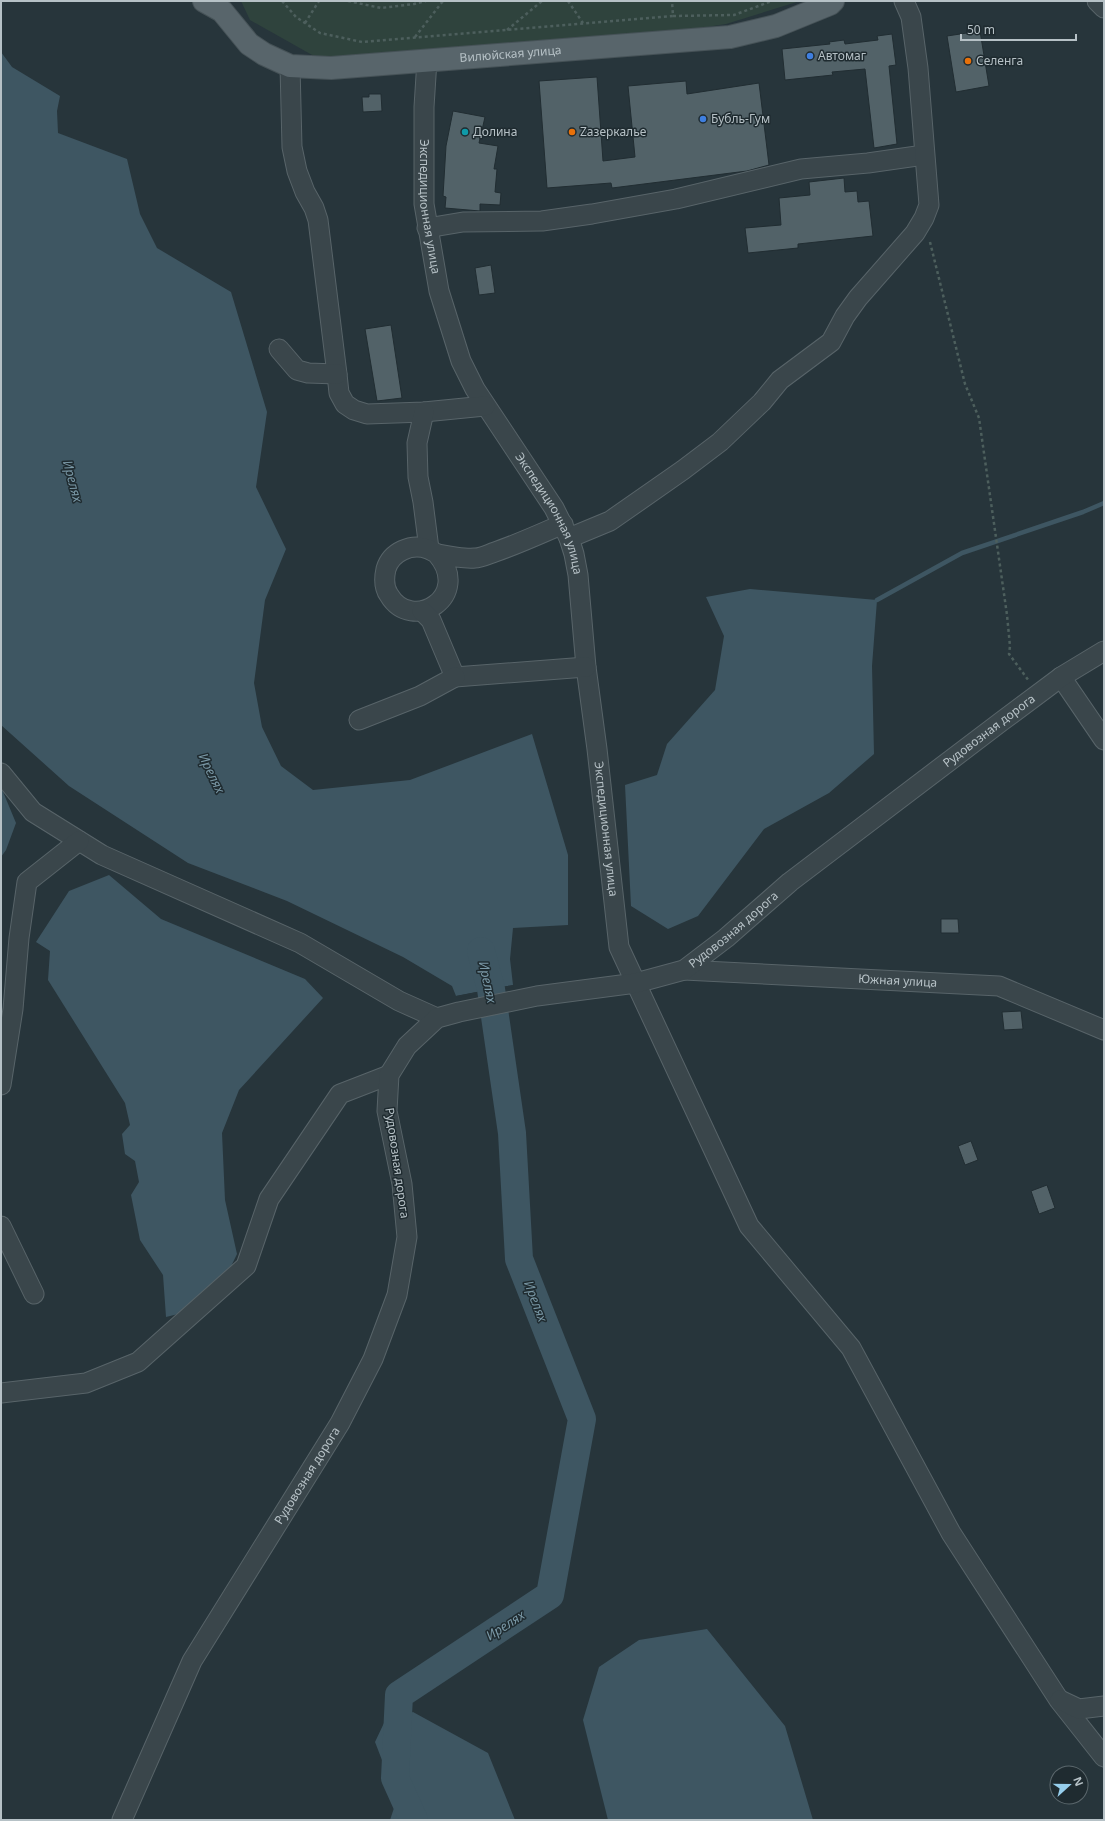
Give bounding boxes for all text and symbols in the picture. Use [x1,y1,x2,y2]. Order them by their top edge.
scale bar [961,16,1076,42]
text: 50 m [967,21,995,38]
street label: Вилюйская улица [459,41,562,66]
place label: Автомаг [818,47,866,64]
marker: Автомаг [805,51,815,61]
place label: Селенга [976,52,1023,69]
marker: Селенга [963,56,973,66]
place label: Бубль-Гум [711,110,770,127]
marker: Бубль-Гум [698,114,708,124]
place label: Долина [473,123,517,140]
place label: Zазеркалье [580,123,647,140]
marker: Долина [460,127,470,137]
marker: Zазеркалье [567,127,577,137]
street label: Экспедиционная улица [416,139,445,275]
street label: Экспедиционная улица [511,449,587,576]
water label: Ирелях [59,458,87,505]
street label: Рудовозная дорога [939,690,1039,771]
water label: Ирелях [195,750,230,797]
street label: Экспедиционная улица [590,760,622,897]
street label: Рудовозная дорога [685,887,782,972]
water label: Ирелях [475,959,501,1006]
street label: Южная улица [858,970,938,991]
street label: Рудовозная дорога [381,1106,414,1219]
water label: Ирелях [520,1278,552,1325]
street label: Рудовозная дорога [270,1423,344,1527]
water label: Ирелях [482,1605,529,1644]
north arrow [1049,1765,1089,1805]
text: N [1070,1774,1087,1788]

